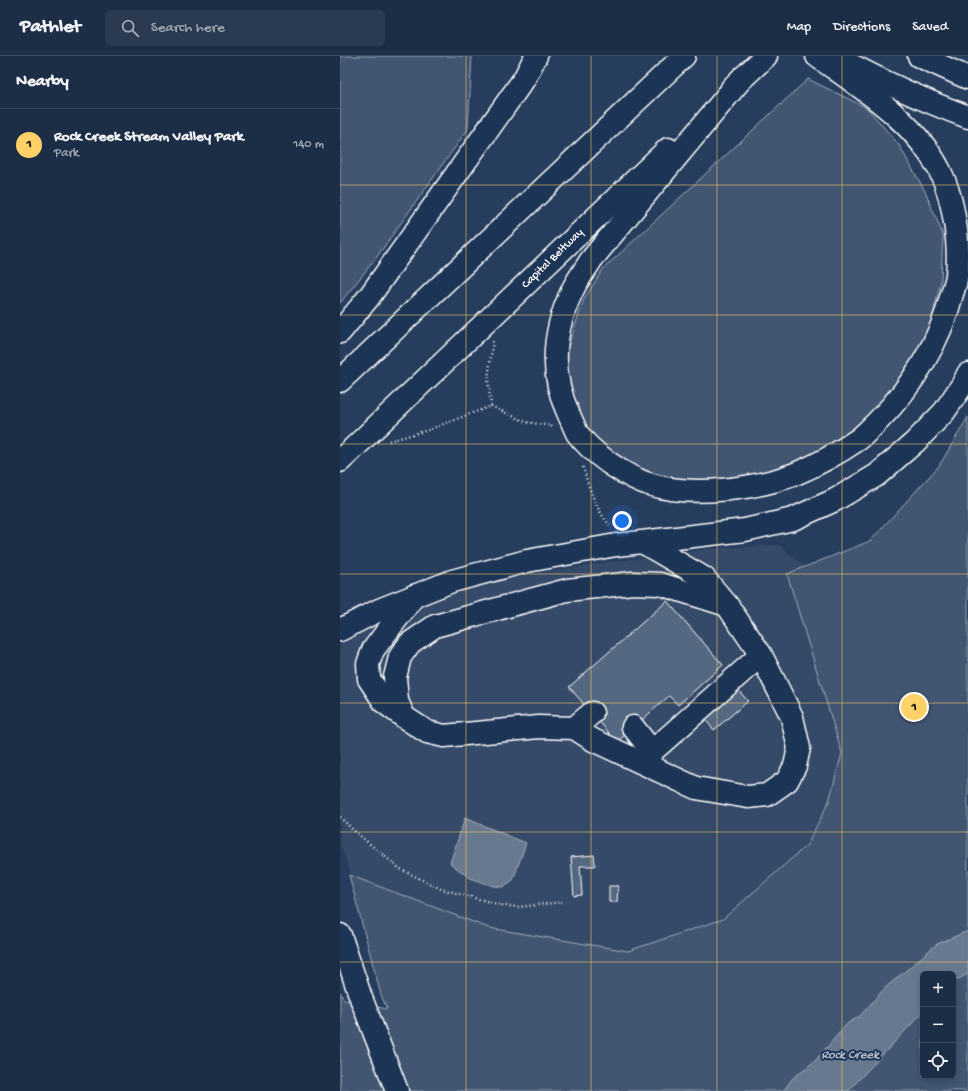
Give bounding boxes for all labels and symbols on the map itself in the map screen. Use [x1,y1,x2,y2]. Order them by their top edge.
street label: Capital Beltway [519,226,587,292]
your location [612,511,632,531]
pin: 1 [901,692,927,722]
water label: Rock Creek [821,1048,880,1063]

